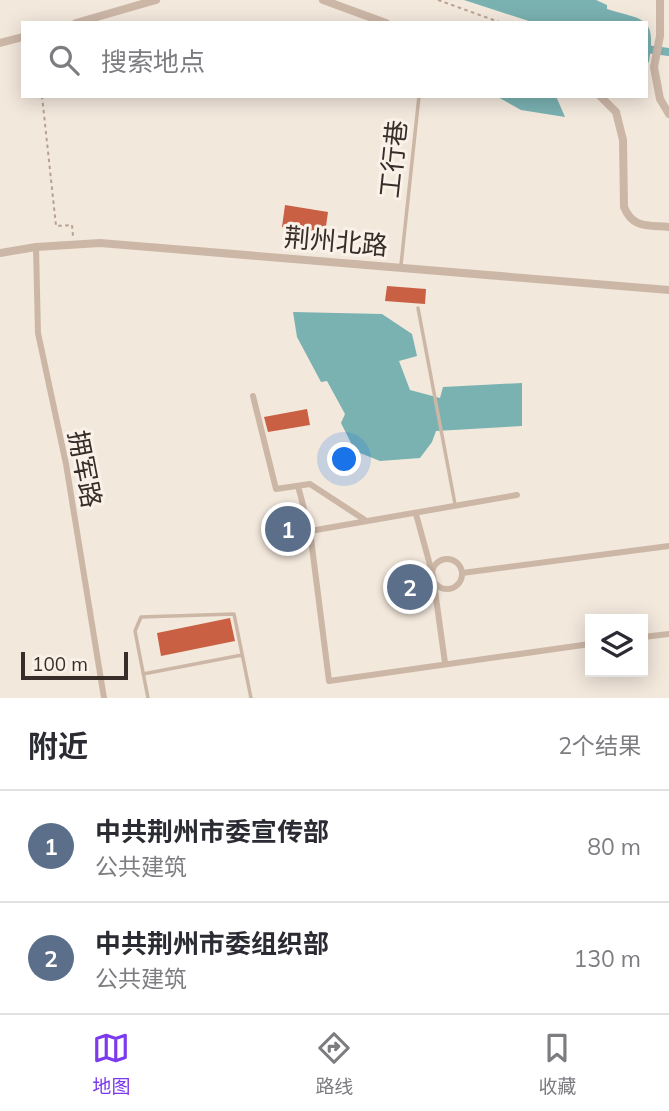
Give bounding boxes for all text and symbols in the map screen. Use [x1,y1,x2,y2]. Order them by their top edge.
search box [21,21,648,98]
icon: search [45,41,83,79]
text: 搜索地点 [101,45,205,78]
street label: 工行巷 [373,118,413,200]
street label: 荆州北路 [283,220,389,262]
street label: 拥军路 [61,428,109,510]
your location [327,442,361,476]
pin: 1 [265,503,311,555]
pin: 2 [387,561,433,613]
map controls [585,614,648,677]
button: layers [585,614,648,677]
scale bar [21,649,128,681]
text: 100 m [32,652,88,676]
text: 附近 [28,727,88,765]
text: 2个结果 [558,731,641,760]
text: 中共荆州市委宣传部 [95,815,329,848]
text: 1 [44,832,58,861]
text: 80 m [587,832,641,861]
text: 公共建筑 [95,852,187,881]
text: 中共荆州市委组织部 [95,927,329,960]
text: 2 [44,944,58,973]
text: 130 m [573,944,641,973]
text: 公共建筑 [95,964,187,993]
tab: 地图 [92,1029,131,1098]
tab: 路线 [315,1029,354,1098]
tab: 收藏 [538,1029,577,1098]

